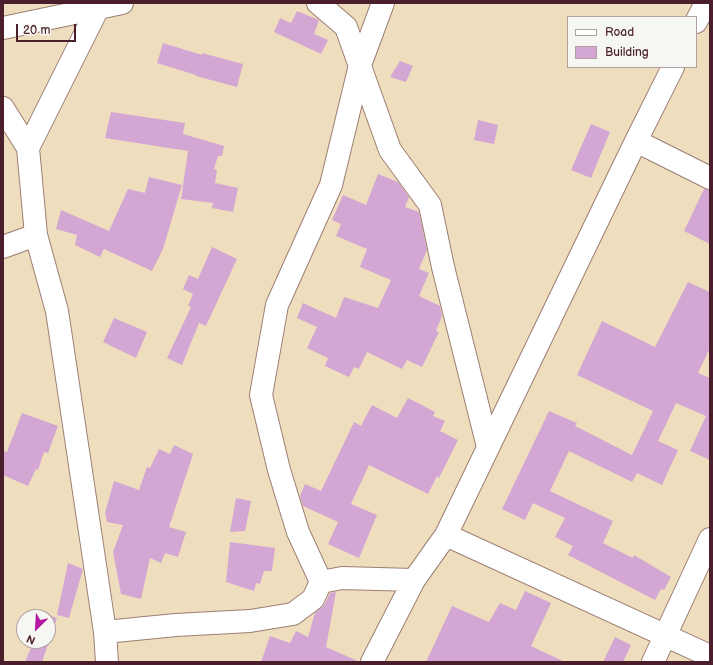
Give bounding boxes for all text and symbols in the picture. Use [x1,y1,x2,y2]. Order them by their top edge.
scale bar [18,16,78,42]
legend [567,16,697,68]
text: 20 m [23,23,50,38]
text: Road [605,25,634,40]
text: Building [605,45,649,60]
north arrow [16,609,56,649]
text: N [25,632,38,647]

